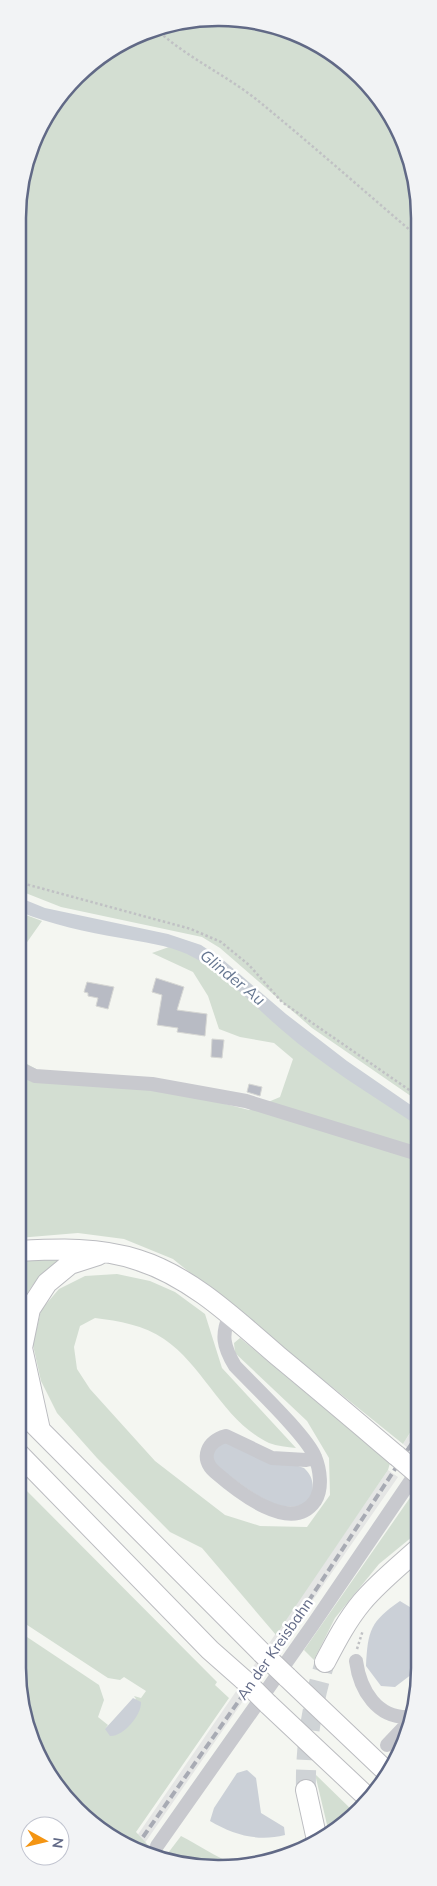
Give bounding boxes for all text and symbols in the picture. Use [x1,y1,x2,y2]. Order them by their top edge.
water label: Glinder Au [196,945,270,1009]
street label: An der Kreisbahn [232,1594,317,1703]
north arrow [20,1816,70,1866]
text: N [48,1836,68,1849]

